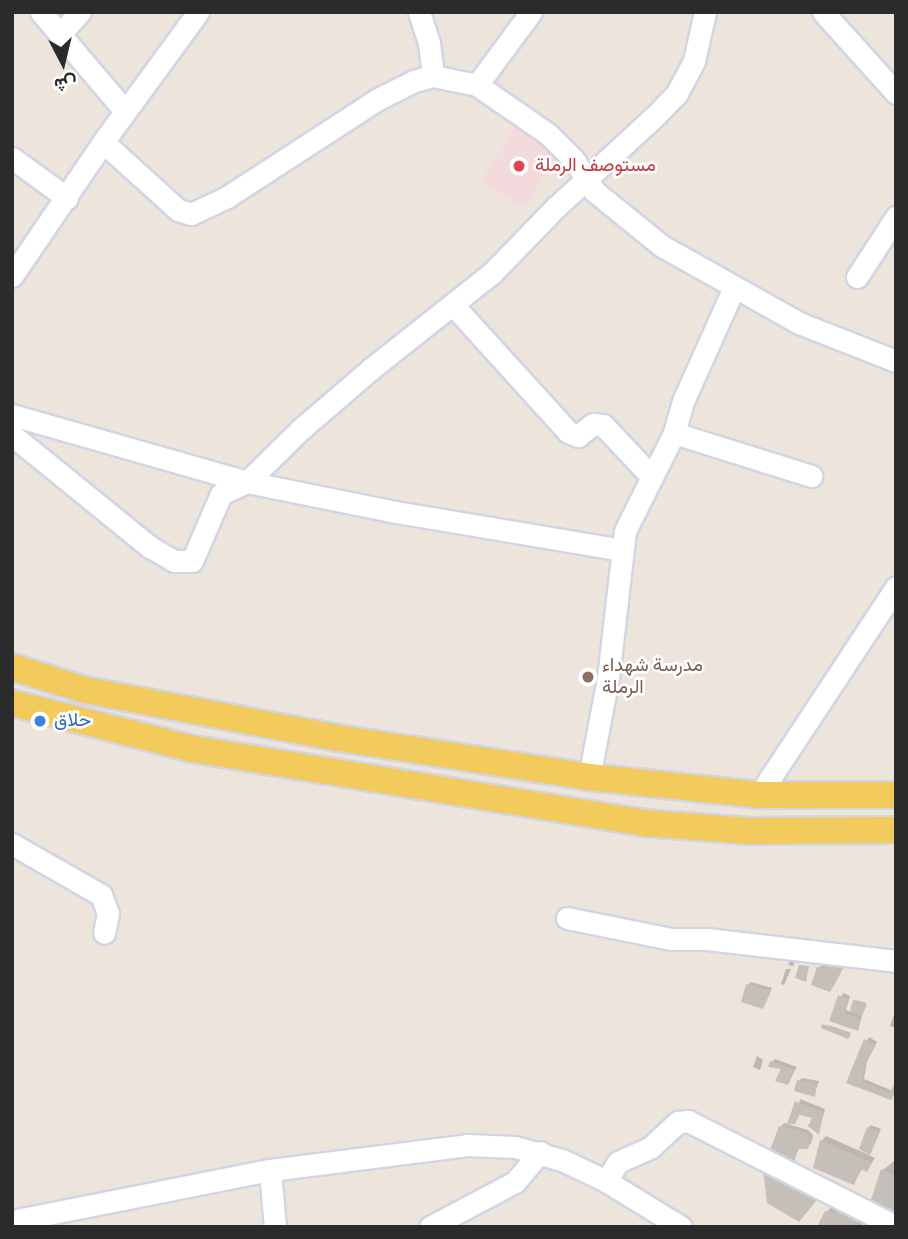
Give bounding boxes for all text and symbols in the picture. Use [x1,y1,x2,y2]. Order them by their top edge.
north arrow [28,28,98,98]
text: ش [53,71,78,97]
place label: مستوصف الرملة [535,155,656,177]
marker: مستوصف الرملة [509,156,529,176]
place label: مدرسة شهداء الرملة [602,655,703,699]
marker: مدرسة شهداء الرملة [580,669,596,685]
place label: حلاق [54,710,91,732]
marker: حلاق [32,713,48,729]

